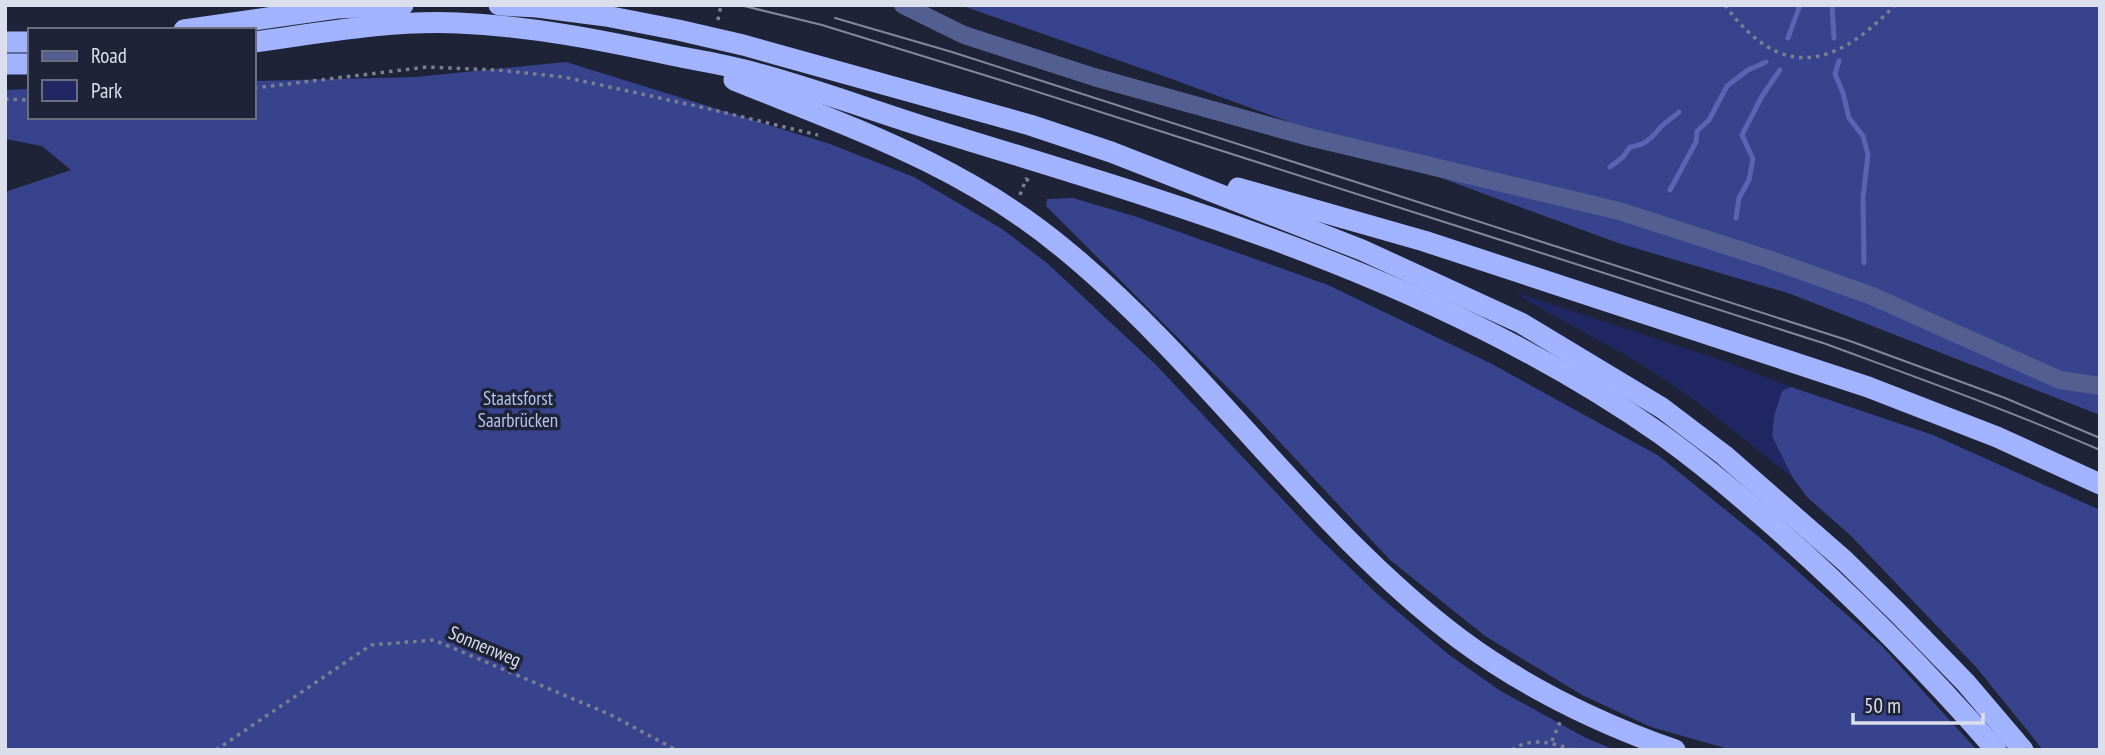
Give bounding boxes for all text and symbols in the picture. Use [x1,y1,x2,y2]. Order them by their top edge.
legend [28,28,256,119]
text: Road [91,42,127,69]
text: Park [91,77,122,104]
park label: Staatsforst Saarbrücken [478,386,558,432]
street label: Sonnenweg [445,620,525,672]
scale bar [1853,682,1982,726]
text: 50 m [1864,692,1901,719]

